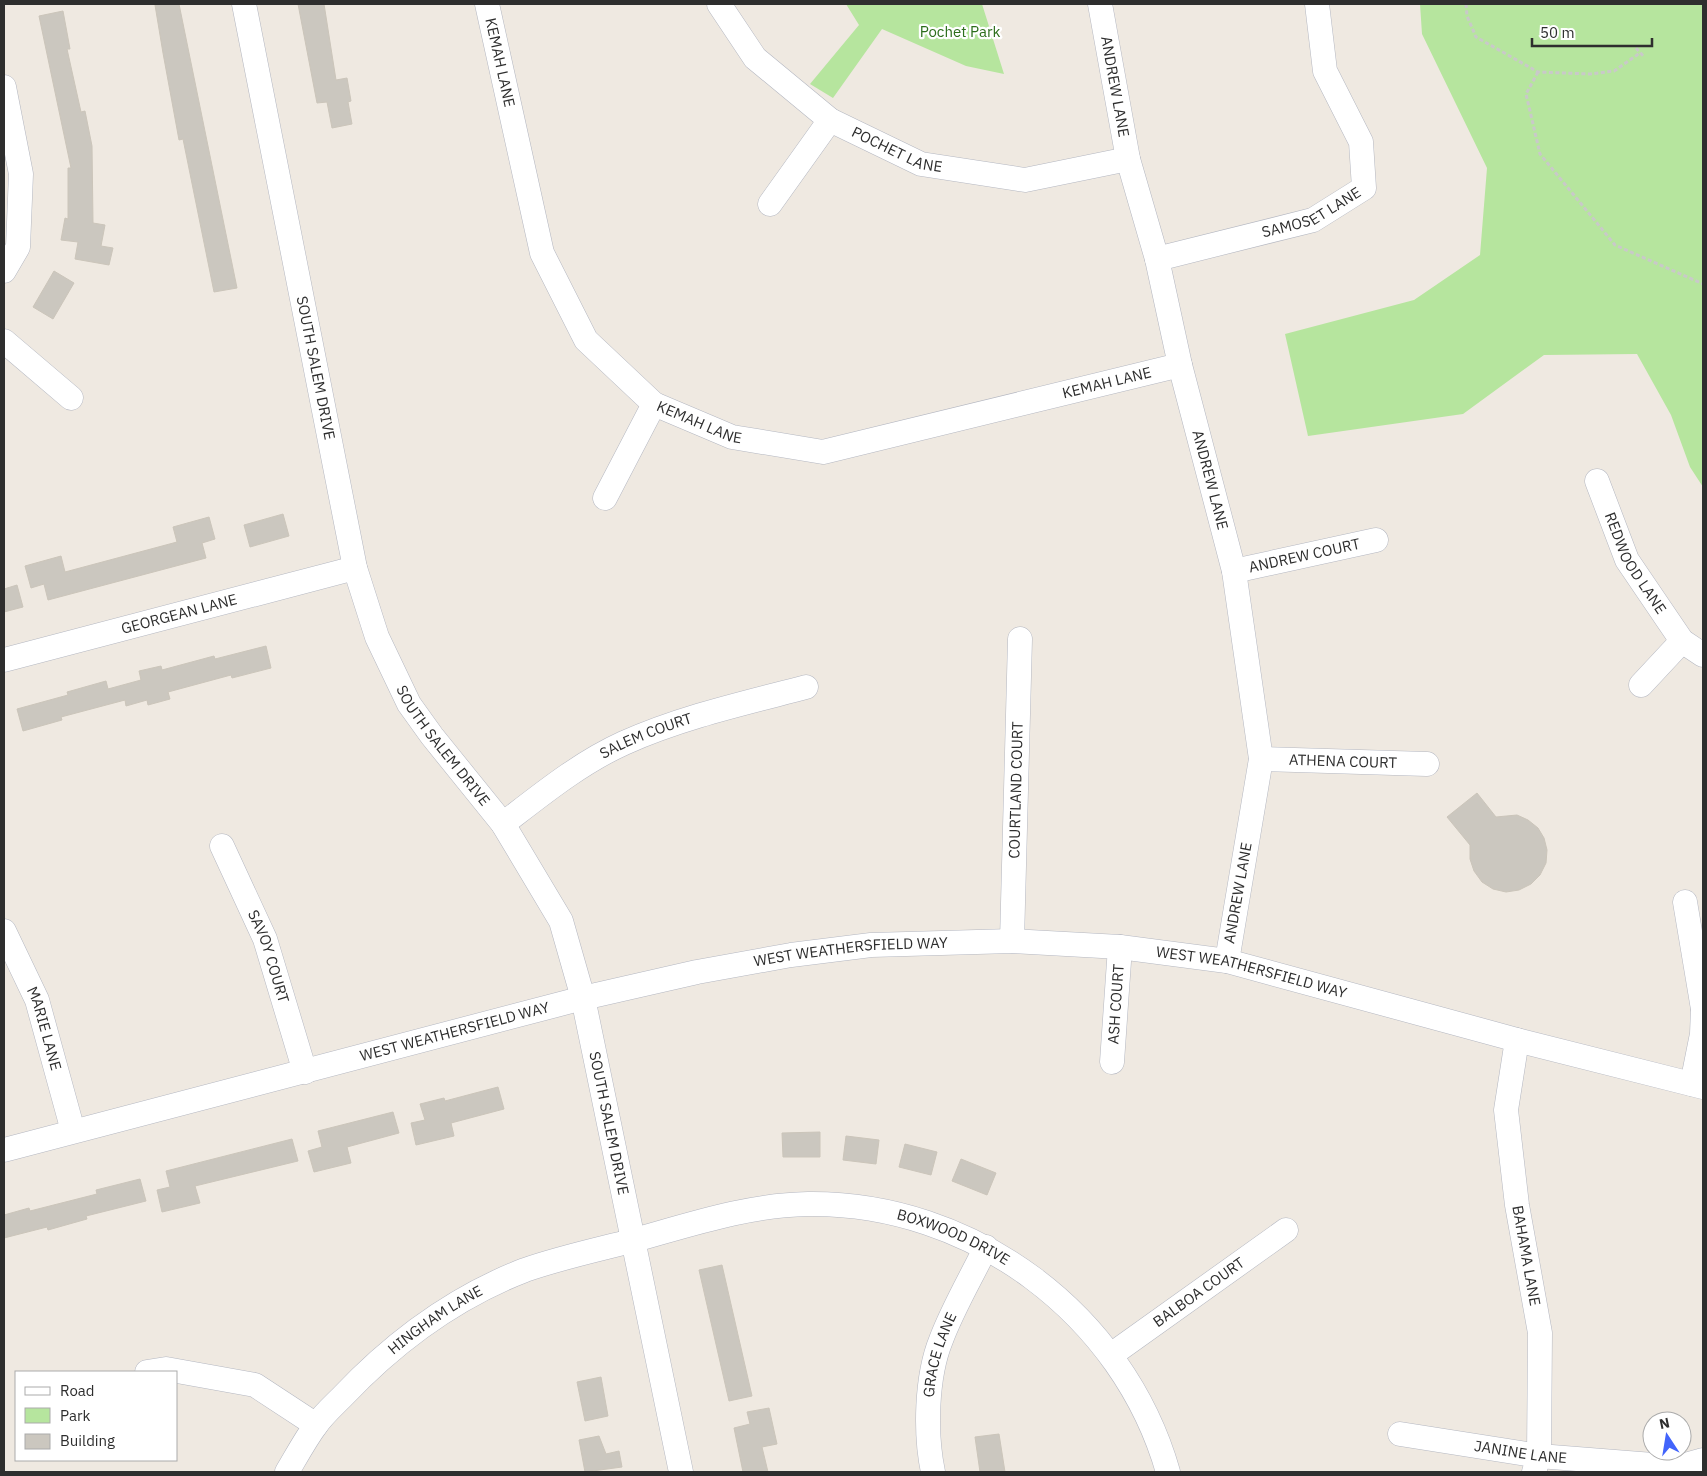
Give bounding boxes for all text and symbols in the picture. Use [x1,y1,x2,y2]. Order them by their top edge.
scale bar [1532,15,1652,47]
street label: KEMAH LANE [481,16,520,109]
park label: Pochet Park [920,22,1000,41]
text: 50 m [1540,23,1575,42]
street label: ANDREW LANE [1097,35,1134,139]
street label: POCHET LANE [849,122,944,176]
street label: SAMOSET LANE [1260,182,1364,241]
street label: SOUTH SALEM DRIVE [293,294,340,441]
street label: KEMAH LANE [1060,362,1153,402]
street label: KEMAH LANE [654,396,743,447]
street label: ANDREW LANE [1188,428,1233,532]
street label: REDWOOD LANE [1601,509,1671,617]
street label: ANDREW COURT [1247,534,1362,577]
street label: GEORGEAN LANE [119,589,239,638]
street label: SOUTH SALEM DRIVE [392,682,495,810]
street label: SALEM COURT [596,708,695,763]
street label: COURTLAND COURT [1004,721,1027,859]
street label: ATHENA COURT [1289,750,1398,772]
street label: ANDREW LANE [1219,841,1256,945]
street label: SAVOY COURT [244,907,294,1005]
street label: WEST WEATHERSFIELD WAY [752,933,948,971]
street label: WEST WEATHERSFIELD WAY [1155,942,1349,1002]
street label: ASH COURT [1103,963,1128,1045]
street label: MARIE LANE [23,983,66,1073]
street label: WEST WEATHERSFIELD WAY [358,997,551,1065]
street label: SOUTH SALEM DRIVE [585,1050,633,1197]
street label: BOXWOOD DRIVE [895,1204,1014,1269]
street label: BAHAMA LANE [1508,1204,1545,1307]
street label: BALBOA COURT [1149,1252,1248,1331]
street label: HINGHAM LANE [384,1281,486,1358]
street label: GRACE LANE [919,1309,961,1398]
legend [15,1371,178,1461]
text: Road [60,1381,95,1400]
text: Park [60,1406,90,1425]
north arrow [1642,1411,1692,1461]
text: N [1657,1413,1671,1433]
text: Building [60,1431,115,1450]
street label: JANINE LANE [1473,1436,1568,1467]

